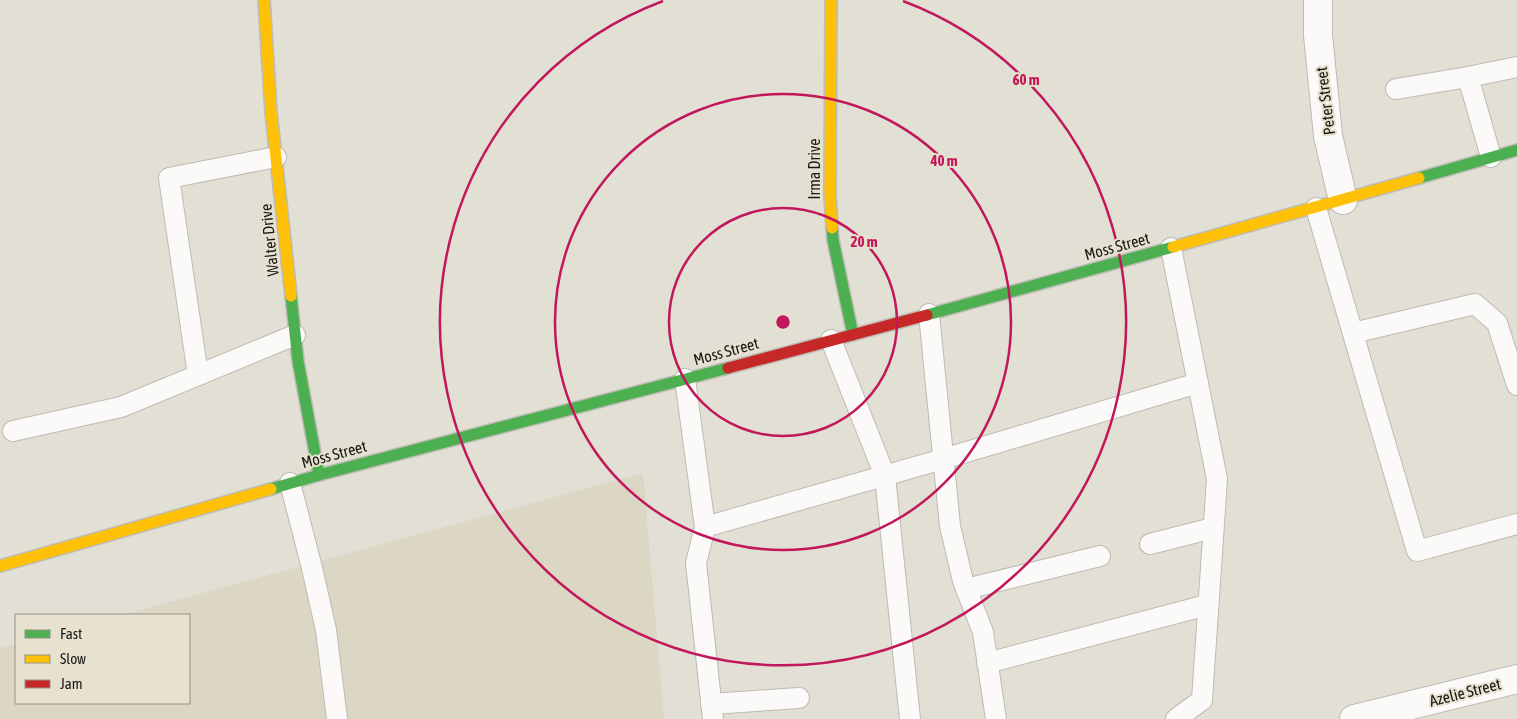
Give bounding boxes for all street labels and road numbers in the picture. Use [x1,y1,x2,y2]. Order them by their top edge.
street label: Peter Street [1312,65,1338,136]
street label: Irma Drive [805,138,823,200]
street label: Walter Drive [256,203,282,277]
street label: Moss Street [1082,229,1152,263]
street label: Moss Street [691,334,761,368]
street label: Moss Street [299,437,369,471]
street label: Azelie Street [1427,674,1503,710]

